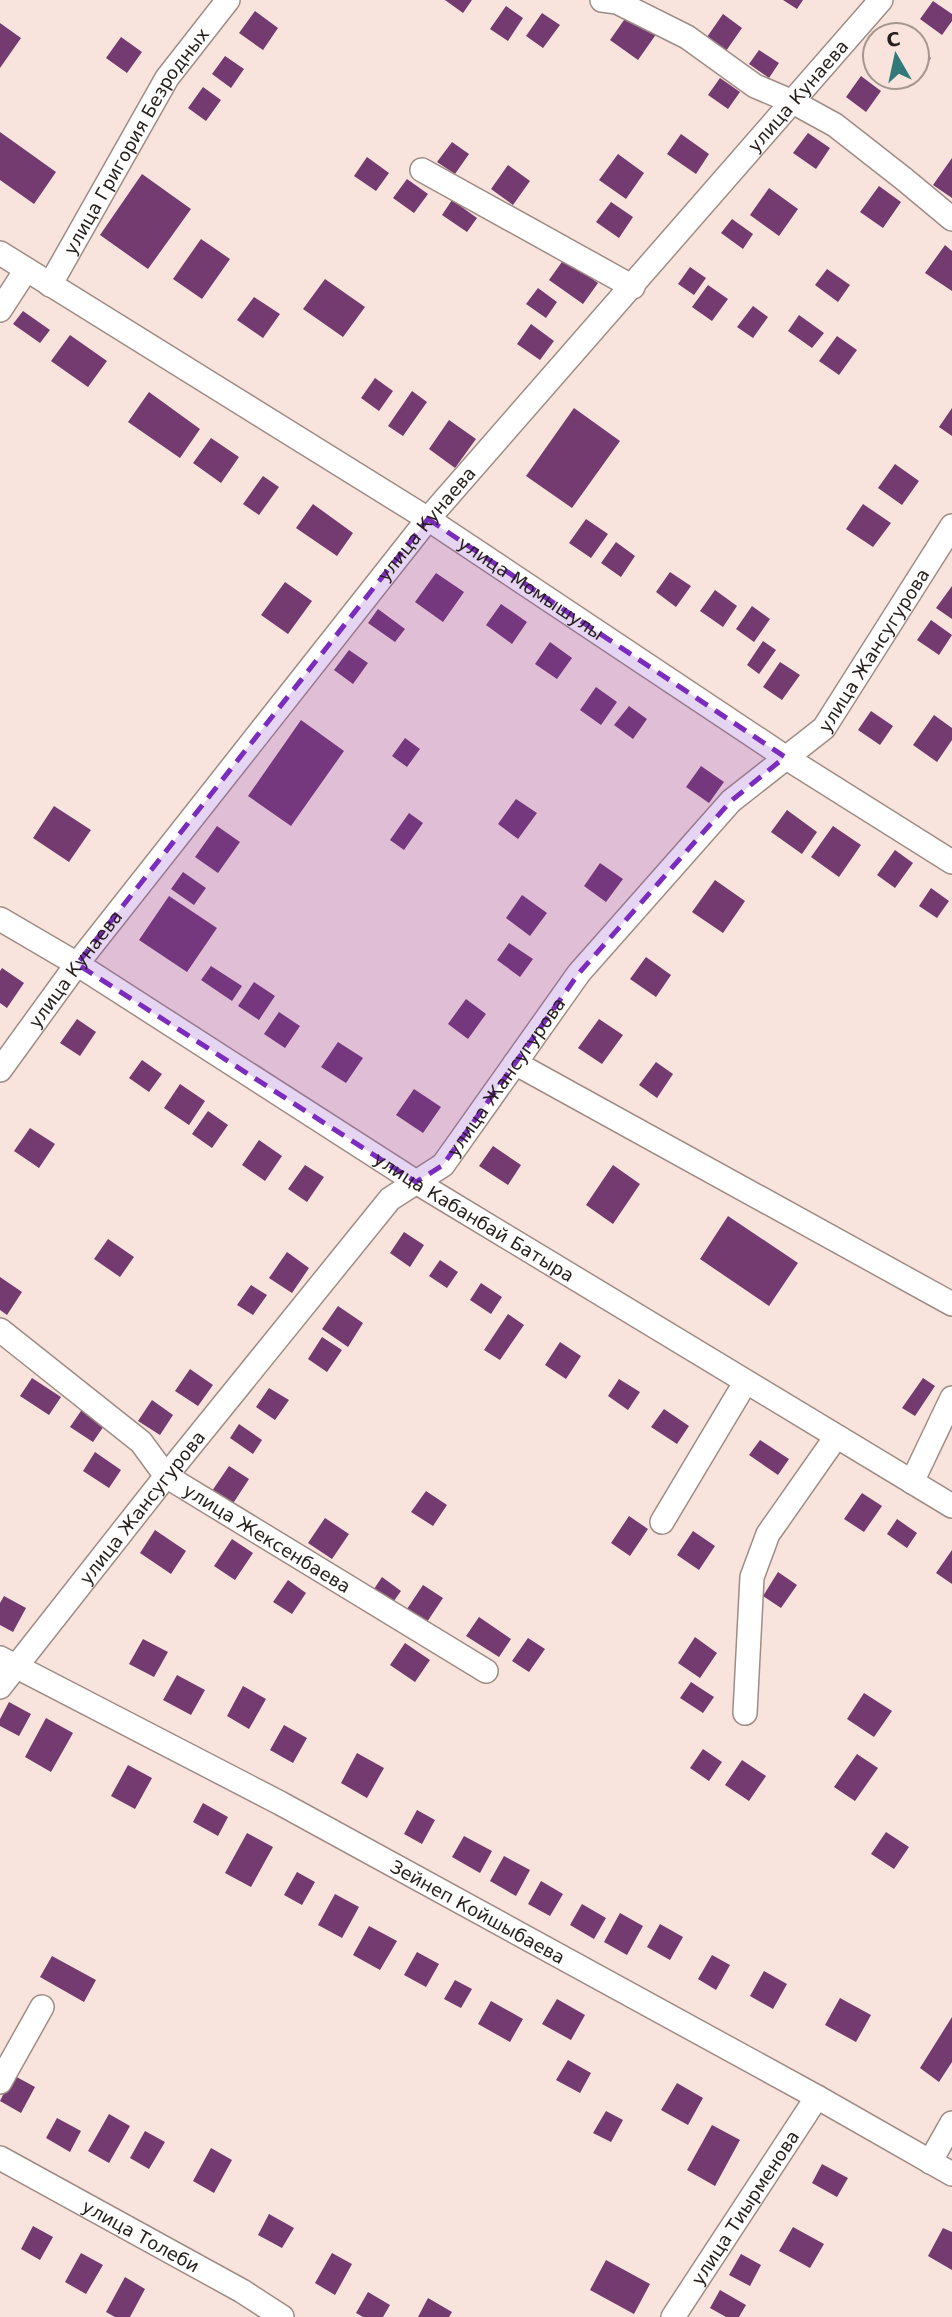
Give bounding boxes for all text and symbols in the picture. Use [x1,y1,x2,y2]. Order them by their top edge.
north arrow [861,21,931,91]
street label: улица Григория Безродных [59,23,213,258]
text: С [885,27,902,51]
street label: улица Кунаева [743,35,852,156]
street label: улица Кунаева [373,462,479,585]
street label: улица Момышулы [455,532,608,644]
street label: улица Жансугурова [814,564,933,736]
street label: улица Кунаева [24,906,126,1032]
street label: улица Жансугурова [442,993,569,1160]
street label: улица Кабанбай Батыра [370,1147,578,1286]
street label: улица Жансугурова [75,1426,209,1588]
street label: улица Жексенбаева [180,1479,355,1597]
street label: Зейнеп Койшыбаева [387,1855,569,1968]
street label: улица Тиырменова [687,2126,803,2289]
street label: улица Толеби [79,2195,203,2276]

